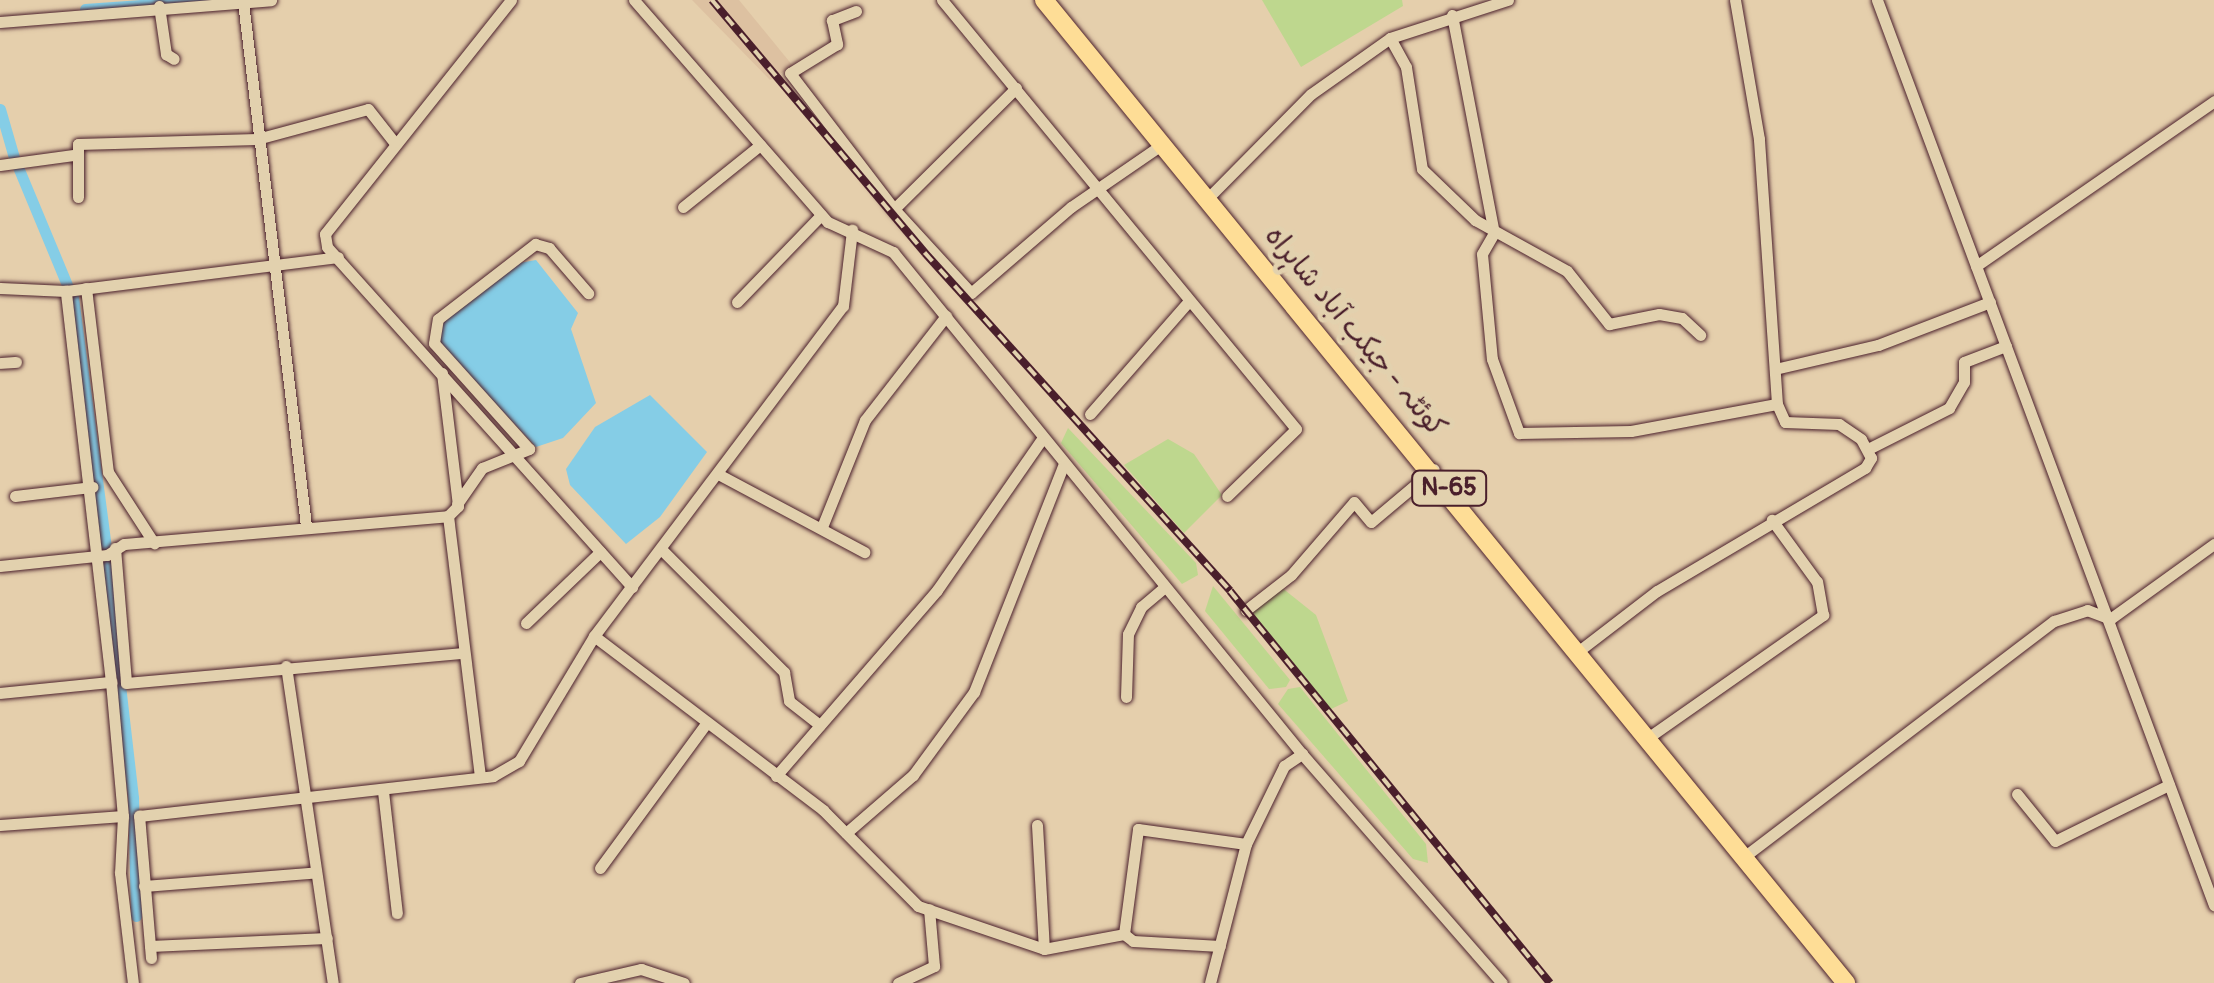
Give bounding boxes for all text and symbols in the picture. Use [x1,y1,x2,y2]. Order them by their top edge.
street label: کوئٹہ - جیکب آباد شاہراہ [1257,220,1453,444]
road number: N-65 [1409,468,1489,508]

